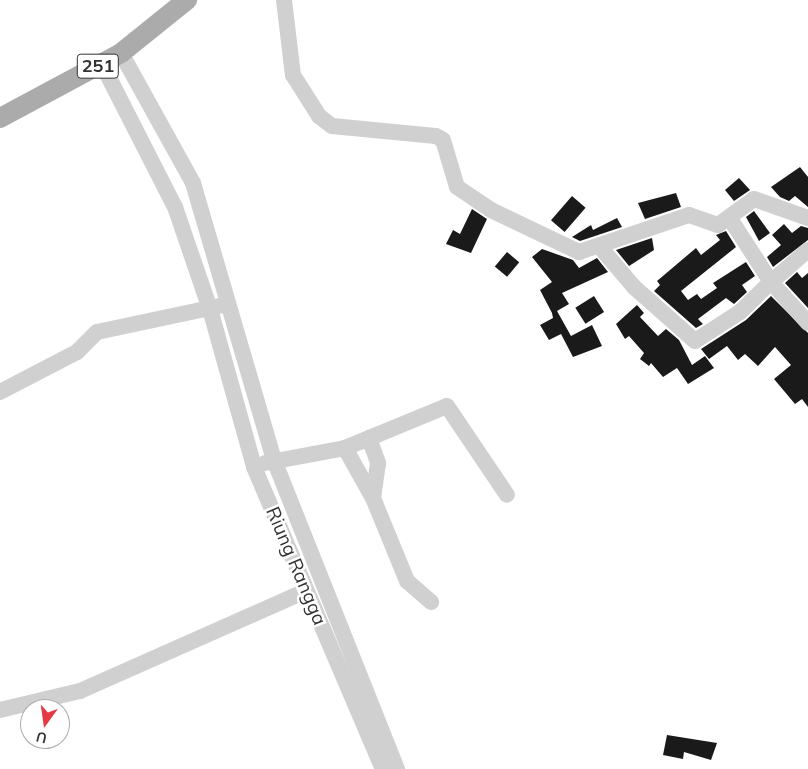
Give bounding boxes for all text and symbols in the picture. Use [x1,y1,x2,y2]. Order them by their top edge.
road number: 251 [77,50,119,82]
street label: Riung Rangga [261,503,331,629]
north arrow [20,699,70,749]
text: U [34,728,49,748]

